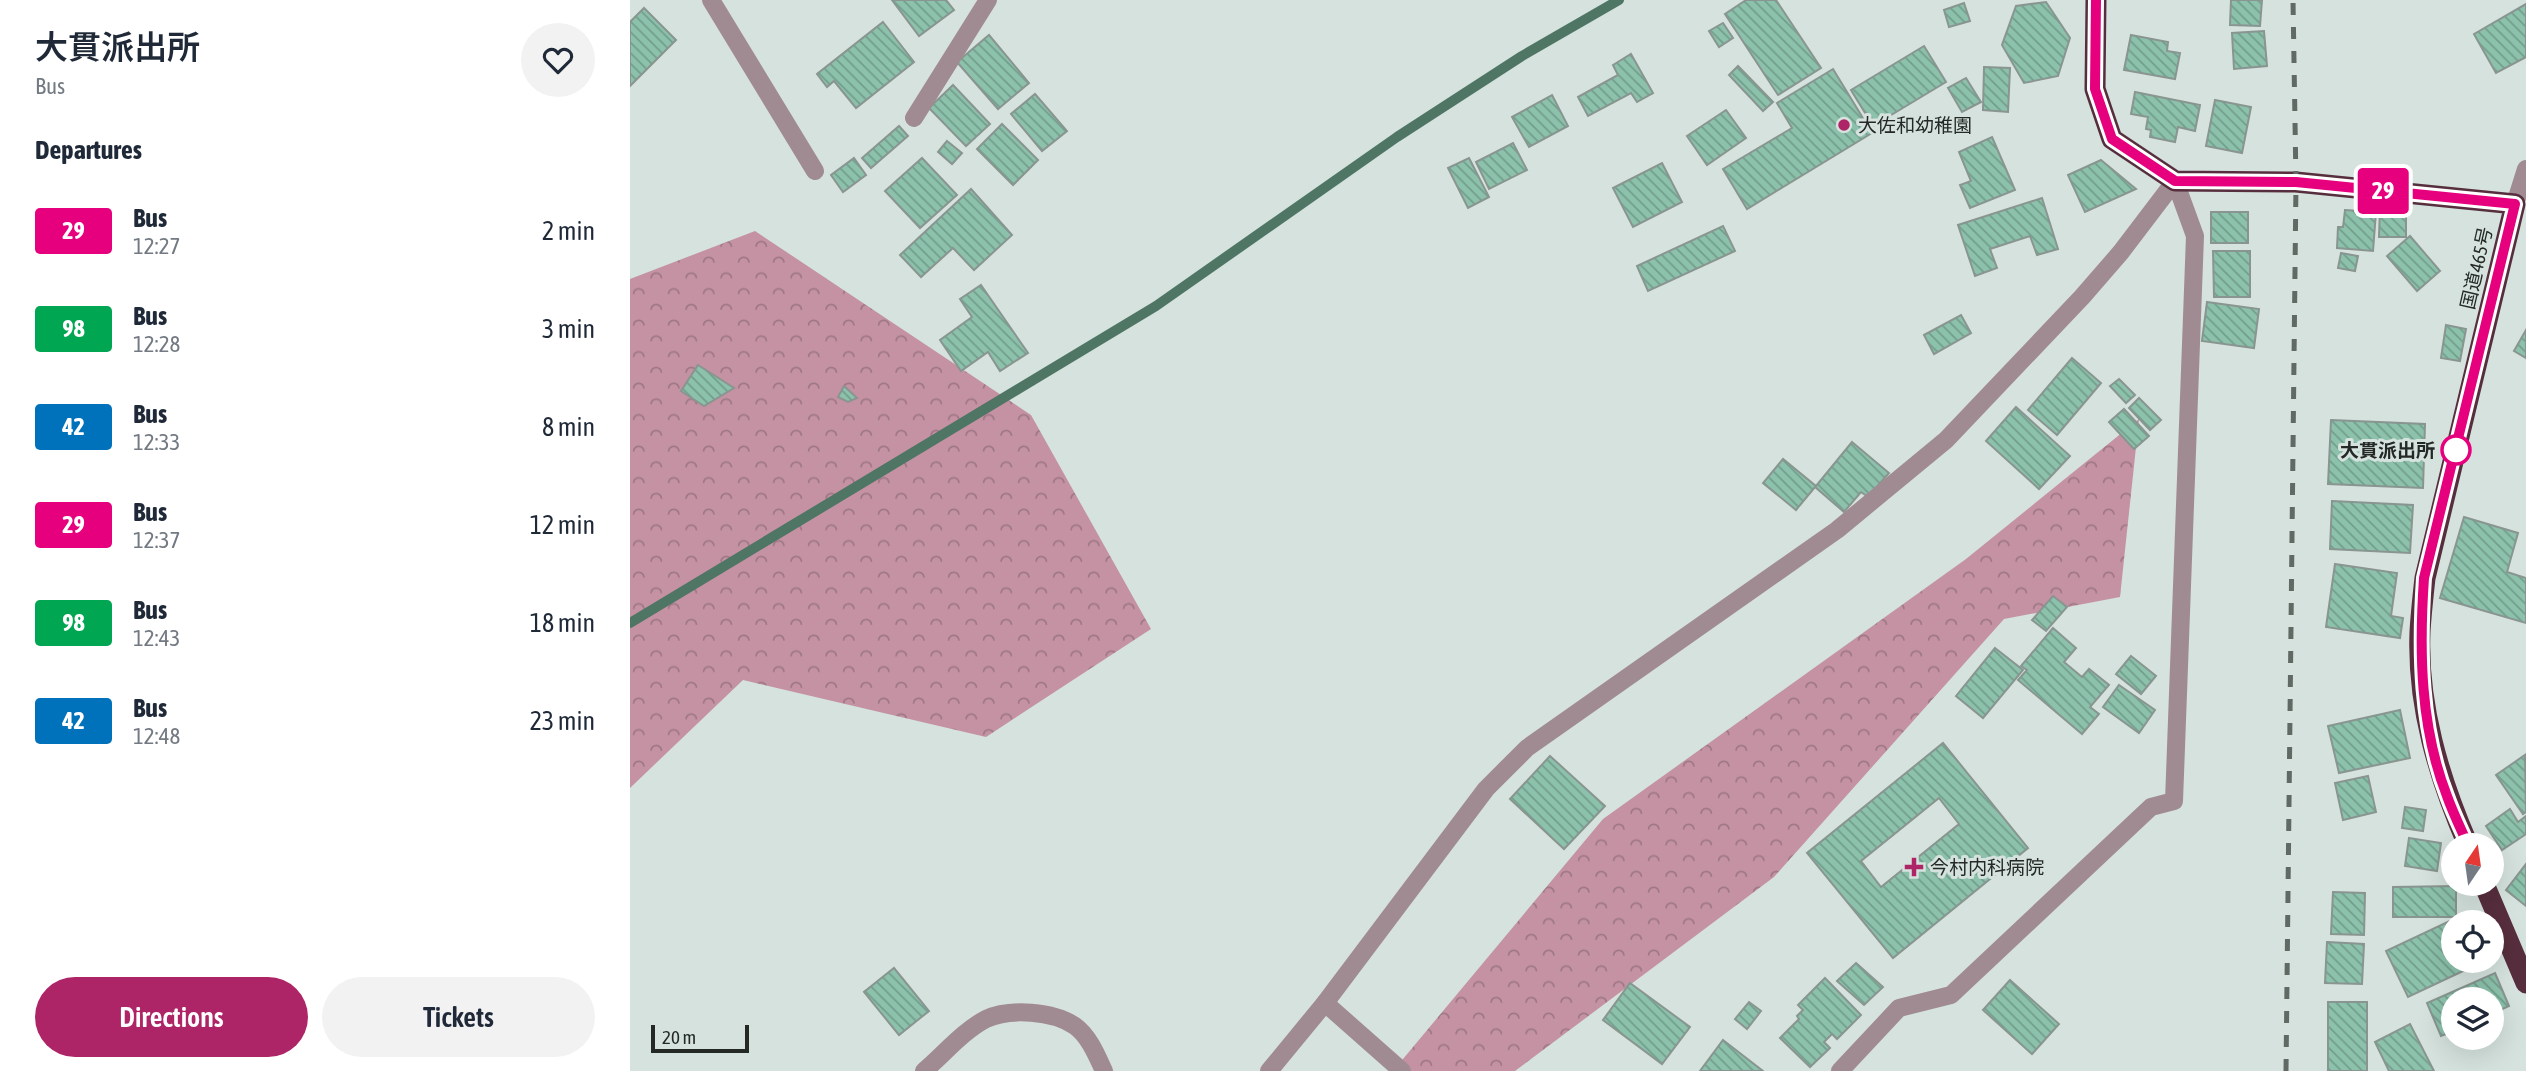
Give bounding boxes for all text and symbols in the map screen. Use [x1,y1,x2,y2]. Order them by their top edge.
button: heart [521,23,595,97]
text: 大貫派出所 [35,28,200,66]
text: Bus [35,73,65,99]
place label: 大佐和幼稚園 [1858,114,1972,136]
marker: 大佐和幼稚園 [1836,117,1852,133]
text: Departures [35,135,142,165]
line badge: 29 [2352,168,2414,214]
text: 29 [2372,177,2394,204]
text: Bus [133,203,167,233]
text: 2 min [542,216,595,246]
text: 29 [62,217,85,244]
street label: 国道465号 [2456,225,2496,311]
text: 12:27 [133,233,180,259]
text: Bus [133,301,167,331]
text: 3 min [542,314,595,344]
text: 98 [62,315,85,342]
text: 12:28 [133,331,180,357]
text: Bus [133,399,167,429]
text: 8 min [542,412,595,442]
text: 42 [62,413,85,440]
text: 12:33 [133,429,180,455]
marker: 大貫派出所 [2441,435,2471,465]
place label: 大貫派出所 [2340,439,2435,461]
text: Bus [133,497,167,527]
text: 12 min [530,510,595,540]
text: 29 [62,511,85,538]
text: 12:37 [133,527,180,553]
text: Bus [133,595,167,625]
text: 18 min [530,608,595,638]
text: 98 [62,609,85,636]
text: 12:43 [133,625,180,651]
text: Bus [133,693,167,723]
text: 23 min [530,706,595,736]
text: 42 [62,707,85,734]
text: 12:48 [133,723,180,749]
north arrow [2441,833,2504,896]
map controls [2441,833,2504,1050]
place label: 今村内科病院 [1930,856,2044,878]
marker: 今村内科病院 [1904,857,1924,877]
button: locate [2441,910,2504,973]
button: Directions [35,977,308,1057]
button: Tickets [322,977,595,1057]
button: layers [2441,987,2504,1050]
scale bar [651,1022,749,1054]
text: 20 m [662,1026,696,1048]

